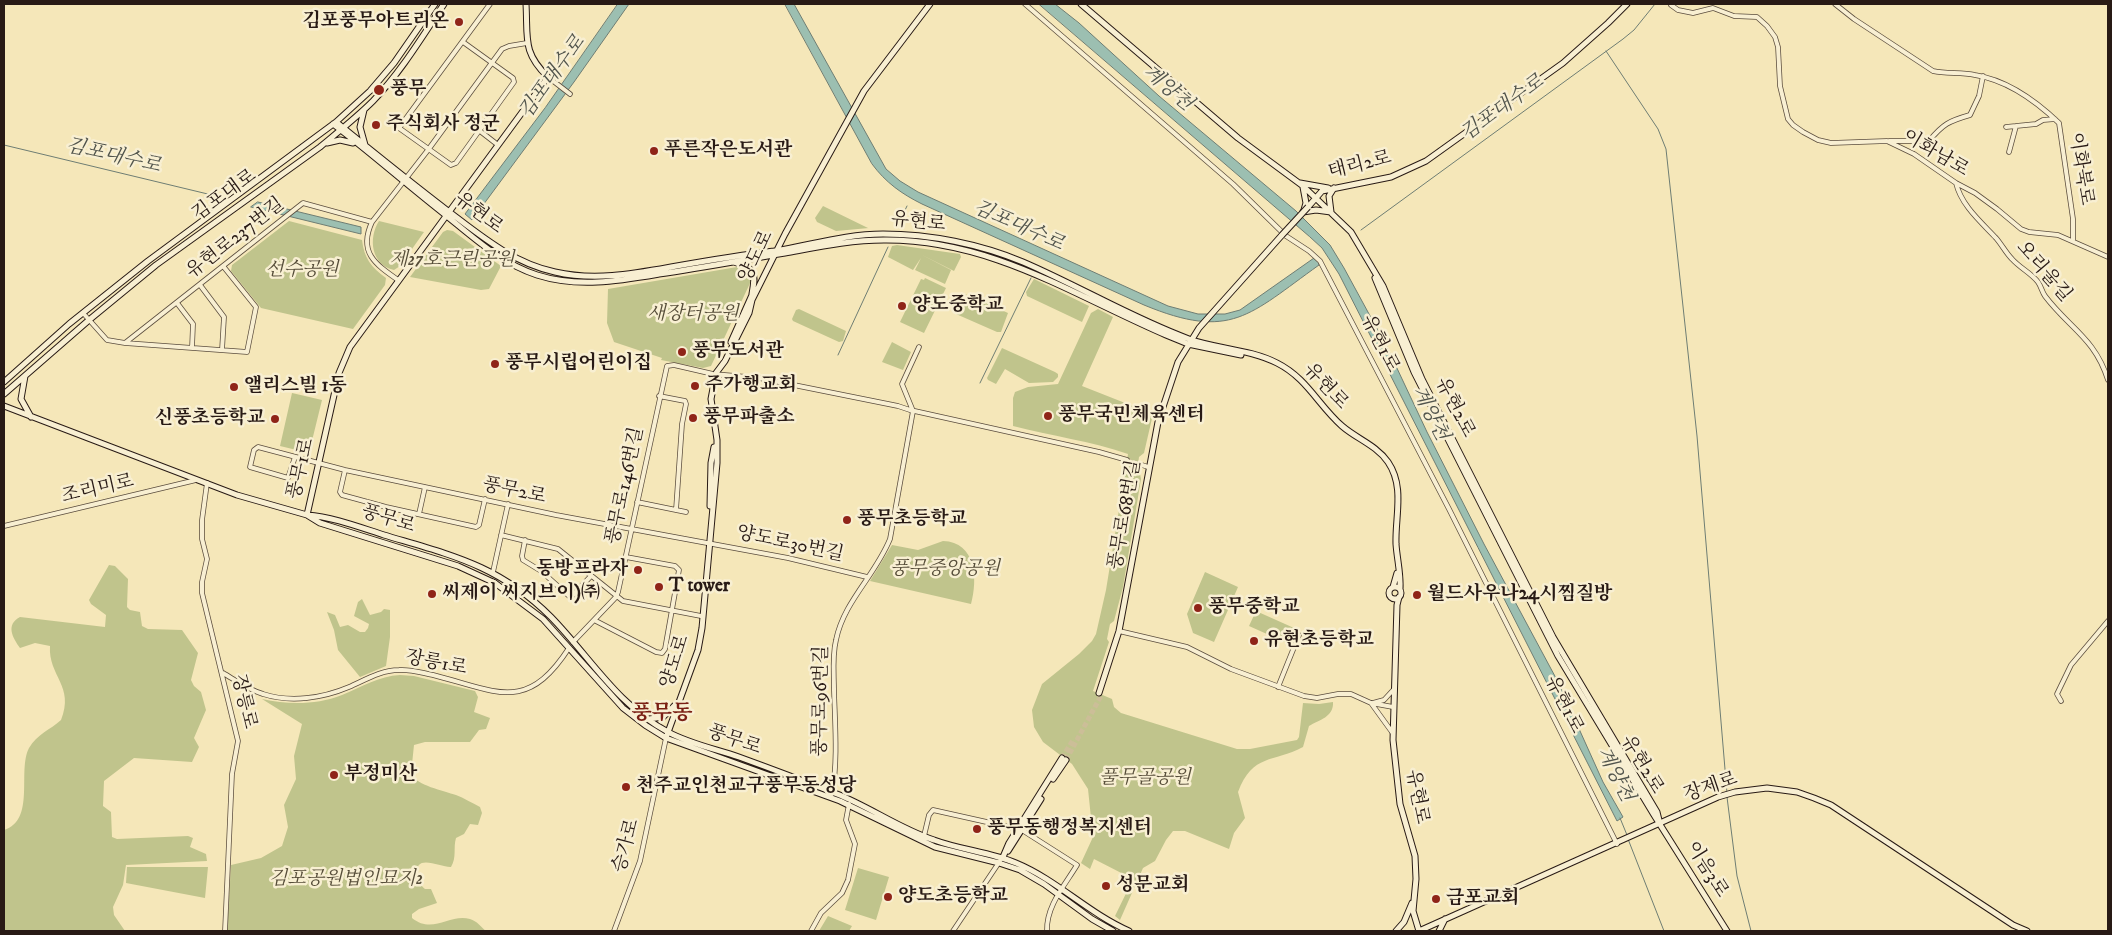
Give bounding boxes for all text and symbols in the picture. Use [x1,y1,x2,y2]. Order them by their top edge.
place label: 김포풍무아트리온 [302,11,449,33]
marker: 김포풍무아트리온 [453,16,465,28]
water label: 김포대수로 [515,32,591,124]
water label: 계양천 [1137,61,1197,117]
water label: 김포대수로 [1457,71,1549,147]
place label: 풍무 [390,79,427,101]
marker: 풍무 [372,83,386,97]
place label: 주식회사 정군 [386,114,500,136]
marker: 주식회사 정군 [370,119,382,131]
street label: 이화남로 [1898,125,1972,183]
street label: 이화북로 [2063,131,2097,207]
water label: 김포대수로 [63,134,163,180]
place label: 푸른작은도서관 [664,140,792,162]
marker: 푸른작은도서관 [648,145,660,157]
street label: 태리2로 [1326,147,1394,185]
street label: 김포대로 [189,165,261,227]
street label: 유현로 [449,188,507,240]
street label: 유현로237번길 [182,194,290,284]
water label: 김포대수로 [969,196,1067,258]
street label: 유현로 [889,209,947,237]
street label: 양도로 [735,227,779,287]
street label: 오리울길 [2010,237,2076,307]
park label: 제27호근린공원 [389,250,515,272]
park label: 선수공원 [265,260,339,282]
place label: 양도중학교 [912,295,1004,317]
marker: 양도중학교 [896,300,908,312]
park label: 새장터공원 [647,304,739,326]
street label: 유현1로 [1355,311,1403,377]
place label: 풍무도서관 [692,341,784,363]
marker: 풍무도서관 [676,346,688,358]
place label: 풍무시립어린이집 [505,353,652,375]
marker: 풍무시립어린이집 [489,358,501,370]
street label: 유현로 [1298,359,1352,415]
street label: 유현2로 [1429,374,1479,442]
place label: 주가행교회 [705,375,797,397]
place label: 앨리스빌 1동 [244,376,347,398]
marker: 주가행교회 [689,380,701,392]
marker: 앨리스빌 1동 [228,381,240,393]
water label: 계양천 [1405,383,1453,445]
place label: 풍무국민체육센터 [1058,405,1205,427]
place label: 풍무파출소 [703,407,795,429]
place label: 신풍초등학교 [155,408,265,430]
marker: 풍무국민체육센터 [1042,410,1054,422]
marker: 풍무파출소 [687,412,699,424]
marker: 신풍초등학교 [269,413,281,425]
street label: 풍무로146번길 [602,425,650,547]
street label: 풍무1로 [284,436,320,502]
street label: 풍무로68번길 [1105,458,1147,572]
street label: 조리미로 [60,471,136,509]
street label: 풍무2로 [480,474,548,510]
street label: 풍무로 [358,501,418,539]
place label: 풍무초등학교 [857,509,967,531]
marker: 풍무초등학교 [841,514,853,526]
street label: 양도로30번길 [734,523,846,567]
place label: 동방프라자 [536,559,628,581]
park label: 풍무중앙공원 [890,559,1000,581]
marker: 동방프라자 [632,564,644,576]
place label: T tower [669,576,730,598]
marker: T tower [653,581,665,593]
place label: 씨제이 씨지브이)㈜ [442,583,600,605]
place label: 월드사우나24시찜질방 [1427,584,1612,606]
marker: 씨제이 씨지브이)㈜ [426,588,438,600]
marker: 월드사우나24시찜질방 [1411,589,1423,601]
place label: 풍무중학교 [1208,597,1300,619]
marker: 풍무중학교 [1192,602,1204,614]
place label: 유현초등학교 [1264,630,1374,652]
street label: 양도로 [657,632,695,692]
marker: 유현초등학교 [1248,635,1260,647]
street label: 풍무로96번길 [810,645,834,757]
street label: 장릉1로 [403,647,469,681]
street label: 유현1로 [1539,672,1587,738]
street label: 장릉로 [226,673,260,731]
district label: 풍무동 [632,702,692,728]
street label: 풍무로 [704,721,764,761]
street label: 유현2로 [1615,732,1667,798]
water label: 계양천 [1590,744,1638,806]
place label: 부정미산 [344,764,417,786]
park label: 풀무골공원 [1099,768,1191,790]
street label: 유현로 [1400,768,1432,826]
street label: 장제로 [1681,768,1741,808]
marker: 부정미산 [328,769,340,781]
place label: 천주교인천교구풍무동성당 [636,776,856,798]
marker: 천주교인천교구풍무동성당 [620,781,632,793]
street label: 승가로 [609,816,645,876]
place label: 풍무동행정복지센터 [987,818,1152,840]
marker: 풍무동행정복지센터 [971,823,983,835]
street label: 이음3로 [1680,838,1732,902]
park label: 김포공원법인묘지2 [269,869,423,891]
place label: 성문교회 [1116,875,1189,897]
marker: 성문교회 [1100,880,1112,892]
place label: 양도초등학교 [898,886,1008,908]
place label: 금포교회 [1446,888,1519,910]
marker: 양도초등학교 [882,891,894,903]
marker: 금포교회 [1430,893,1442,905]

